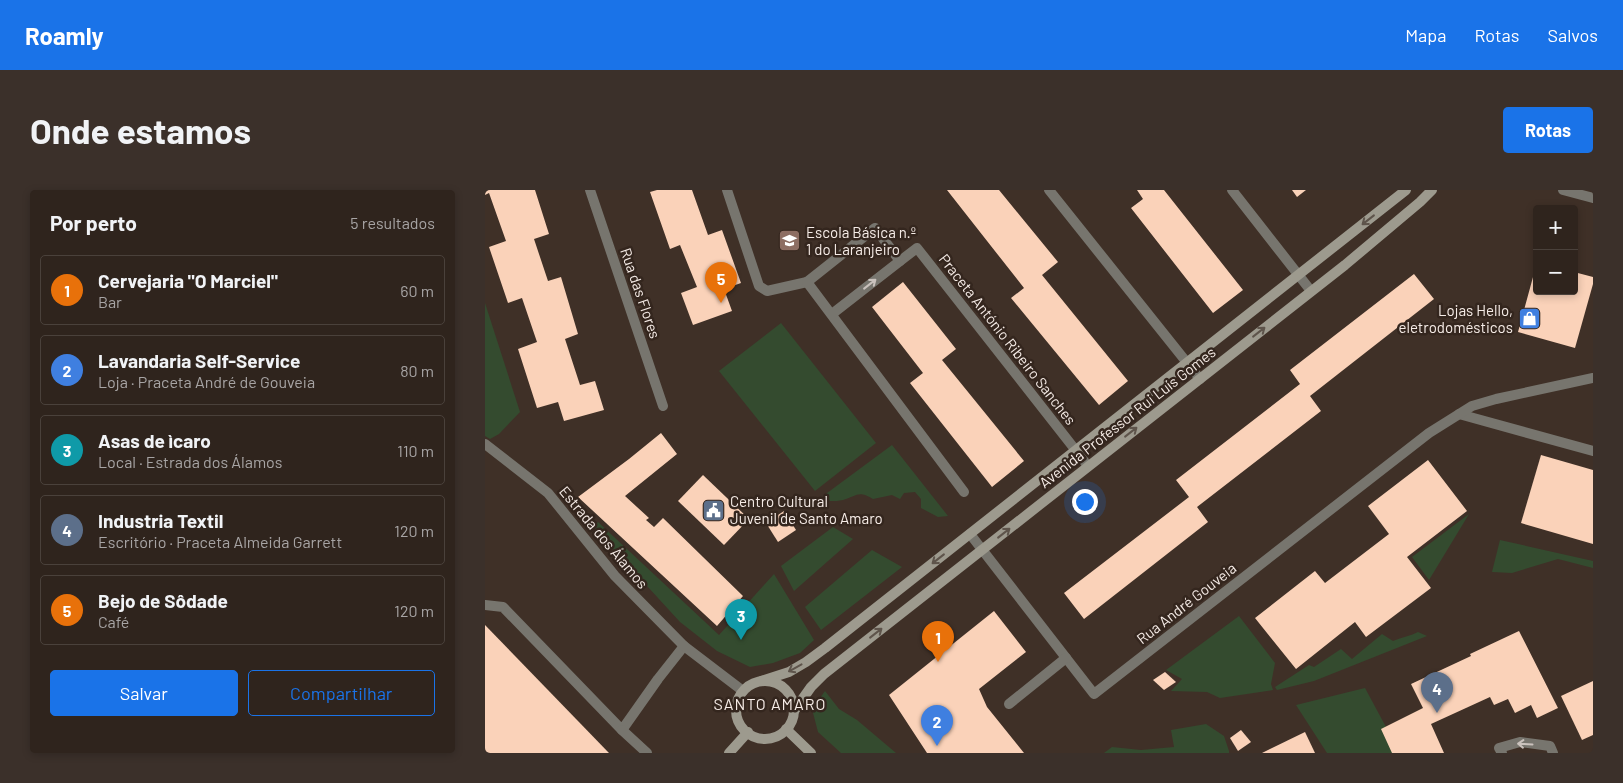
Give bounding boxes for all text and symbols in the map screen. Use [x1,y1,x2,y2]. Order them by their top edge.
text: Roamly [25,21,104,50]
text: Mapa [1405,24,1446,46]
text: Rotas [1474,24,1519,46]
text: Salvos [1547,24,1598,46]
button: Rotas [1503,107,1593,153]
text: Onde estamos [30,109,251,151]
map controls [1533,205,1578,295]
button: + [1533,205,1578,250]
text: Por perto [50,210,137,235]
text: 5 resultados [350,213,435,232]
one-way arrow [1362,215,1375,226]
place label: Escola Básica n.º 1 do Laranjeiro [806,223,916,258]
school or university icon: Escola Básica n.º 1 do Laranjeiro [778,229,802,253]
street label: Rua das Flores [617,245,665,341]
street label: Praceta António Ribeiro Sanches [936,250,1080,428]
button: − [1533,250,1578,295]
pin: 5 [705,262,737,303]
text: Cervejaria "O Marciel" [98,269,278,292]
one-way arrow [864,279,877,290]
text: 1 [64,281,70,300]
text: 60 m [400,281,434,300]
text: Bar [98,292,122,311]
place label: Lojas Hello, eletrodomésticos [1398,301,1513,336]
shop icon: Lojas Hello, eletrodomésticos [1517,307,1541,331]
one-way arrow [1252,327,1266,337]
street label: Avenida Professor Rui Luís Gomes [1035,343,1219,491]
text: Lavandaria Self-Service [98,349,300,372]
text: 2 [63,361,71,380]
text: 80 m [400,361,434,380]
text: Loja · Praceta André de Gouveia [98,372,315,391]
one-way arrow [1125,427,1138,438]
text: Asas de ìcaro [98,429,211,452]
text: 3 [63,441,71,460]
text: 110 m [397,441,434,460]
text: Local · Estrada dos Álamos [98,452,282,471]
street label: Estrada dos Álamos [556,482,652,592]
your location [1072,489,1098,515]
place label: Centro Cultural Juvenil de Santo Amaro [730,492,883,527]
public building icon: Centro Cultural Juvenil de Santo Amaro [702,498,726,522]
text: Industria Textil [98,509,224,532]
text: 4 [62,521,72,540]
text: 120 m [394,521,434,540]
one-way arrow [997,528,1011,538]
text: Escritório · Praceta Almeida Garrett [98,532,342,551]
one-way arrow [931,554,945,564]
street label: Rua André Gouveia [1133,559,1239,647]
text: Bejo de Sôdade [98,589,228,612]
pin: 3 [725,599,757,640]
text: 5 [63,601,71,620]
text: 120 m [394,601,434,620]
text: Café [98,612,129,631]
pin: 1 [922,621,954,662]
one-way arrow [869,628,882,639]
one-way arrow [788,664,803,674]
button: Salvar [50,670,238,716]
button: Compartilhar [248,670,435,716]
pin: 4 [1421,672,1453,713]
district label: SANTO AMARO [714,694,826,713]
pin: 2 [921,705,953,746]
one-way arrow [1517,739,1533,748]

